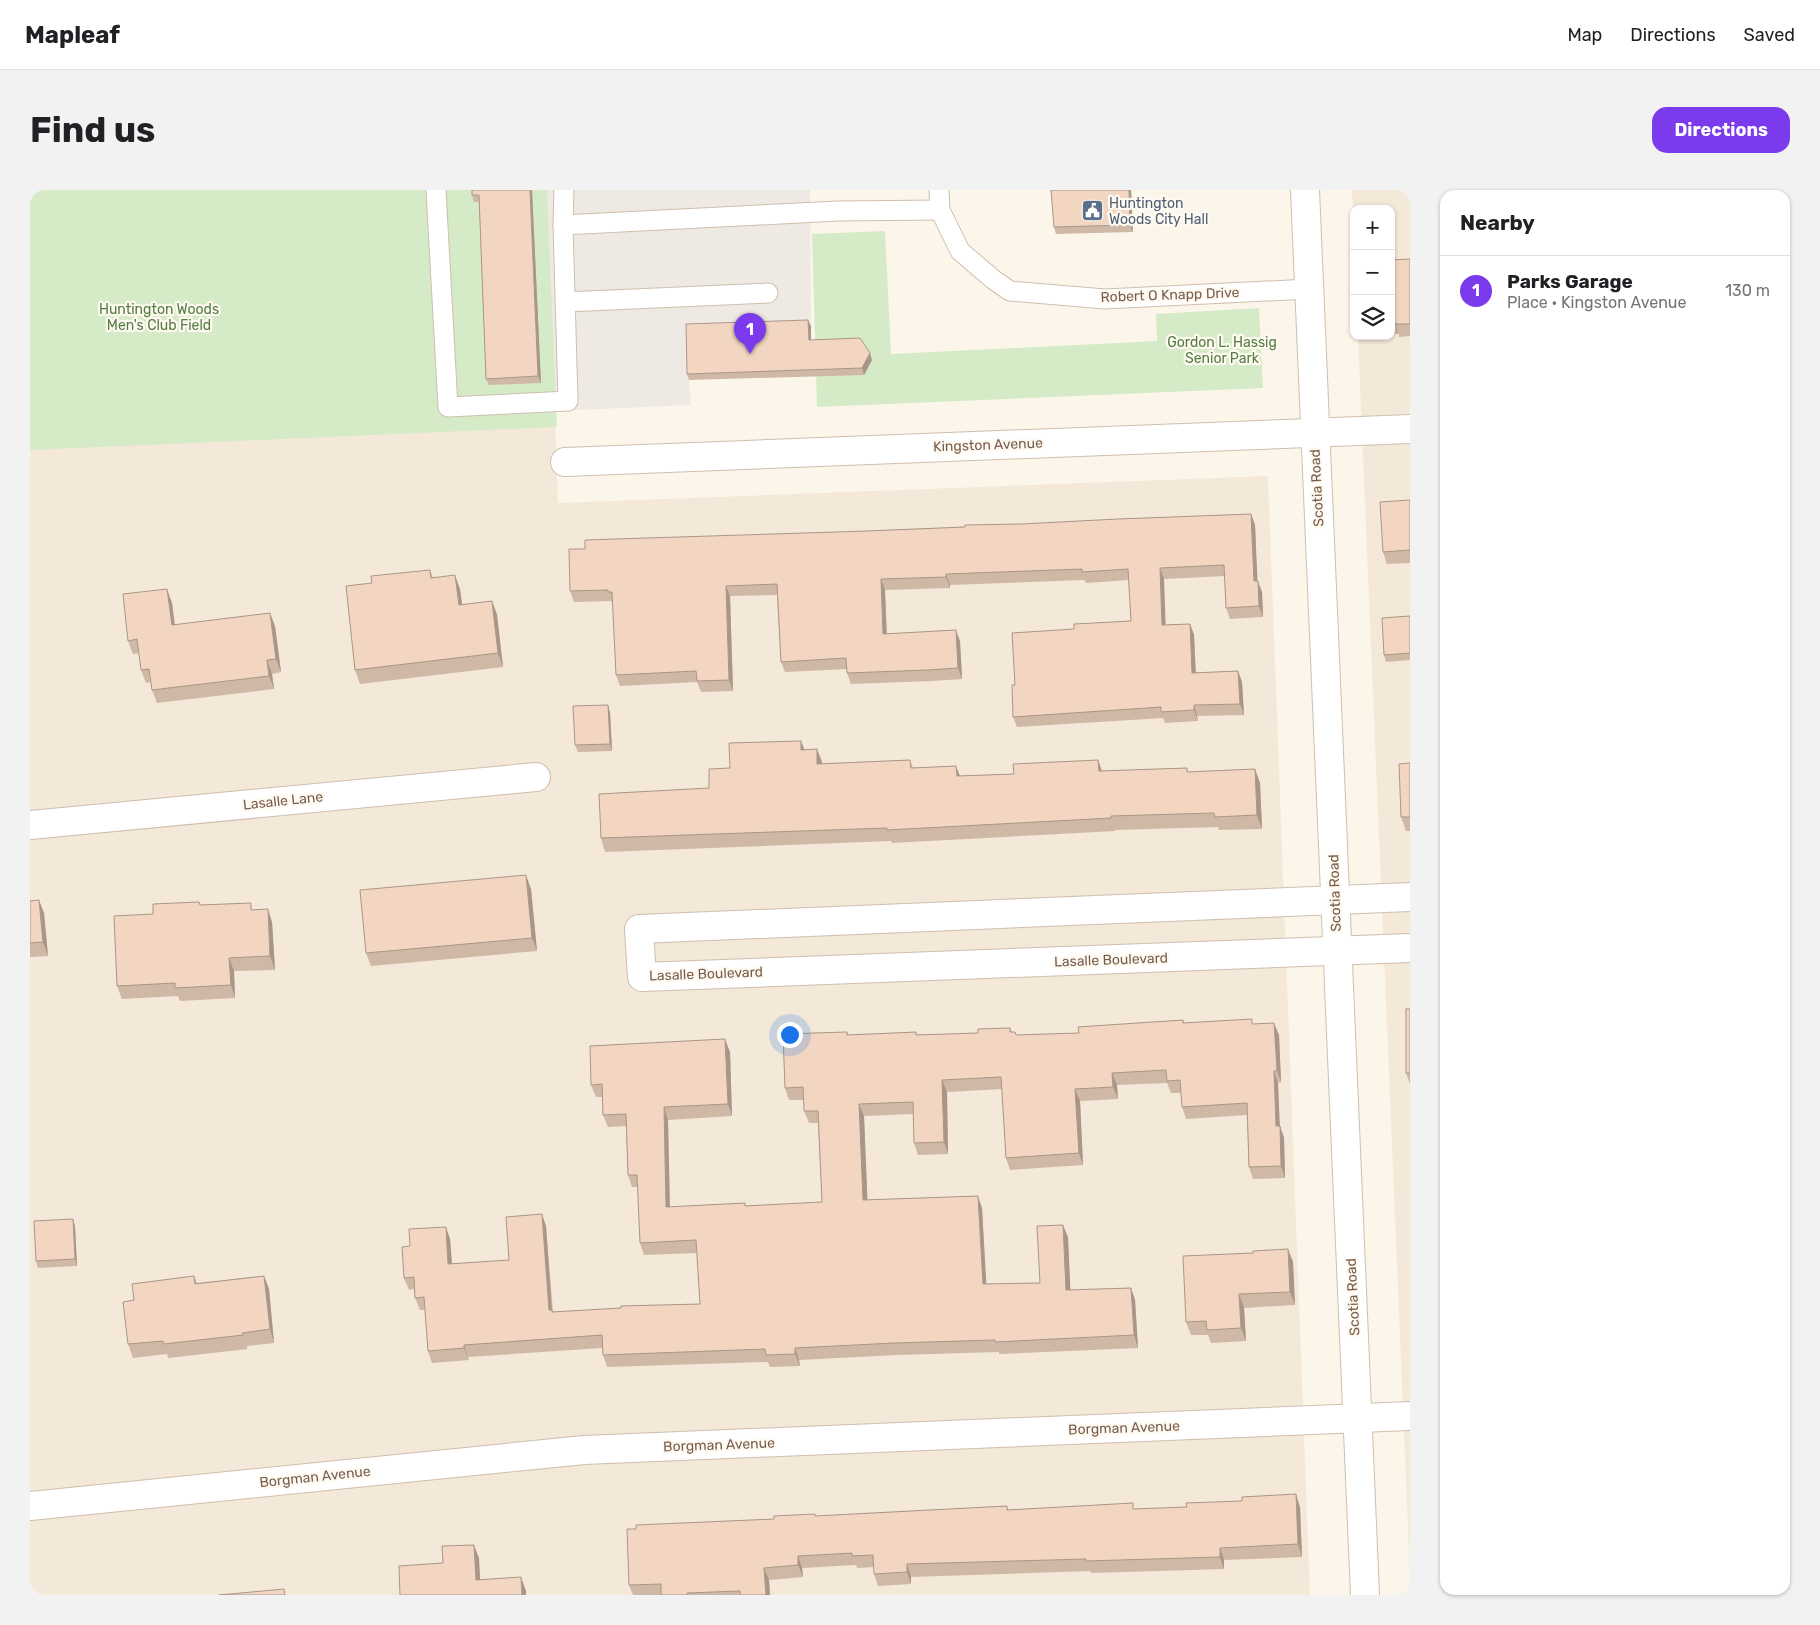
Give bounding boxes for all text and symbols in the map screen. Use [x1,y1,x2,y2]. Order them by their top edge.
text: Mapleaf [25,21,120,49]
text: Map [1567,24,1602,46]
text: Directions [1630,24,1716,46]
text: Saved [1744,24,1795,46]
button: Directions [1652,107,1790,153]
text: Find us [30,109,155,151]
place label: Huntington Woods City Hall [1109,195,1208,228]
public building icon: Huntington Woods City Hall [1081,199,1105,223]
map controls [1350,205,1395,340]
button: + [1350,205,1395,250]
text: Nearby [1460,210,1535,235]
button: − [1350,250,1395,295]
text: Parks Garage [1507,270,1633,293]
text: 1 [1472,281,1480,300]
text: 130 m [1725,281,1770,300]
street label: Robert O Knapp Drive [1100,284,1240,306]
text: Place · Kingston Avenue [1507,293,1686,312]
button: layers [1350,295,1395,340]
park label: Huntington Woods Men's Club Field [99,301,219,334]
pin: 1 [734,313,766,354]
park label: Gordon L. Hassig Senior Park [1167,334,1277,367]
street label: Kingston Avenue [933,435,1043,455]
street label: Scotia Road [1306,449,1328,527]
street label: Lasalle Lane [242,788,324,814]
street label: Scotia Road [1325,854,1345,932]
street label: Lasalle Boulevard [1054,950,1168,970]
street label: Lasalle Boulevard [649,964,763,984]
your location [777,1022,803,1048]
street label: Scotia Road [1342,1258,1364,1336]
street label: Borgman Avenue [1068,1418,1180,1438]
street label: Borgman Avenue [663,1435,775,1455]
street label: Borgman Avenue [259,1463,372,1491]

